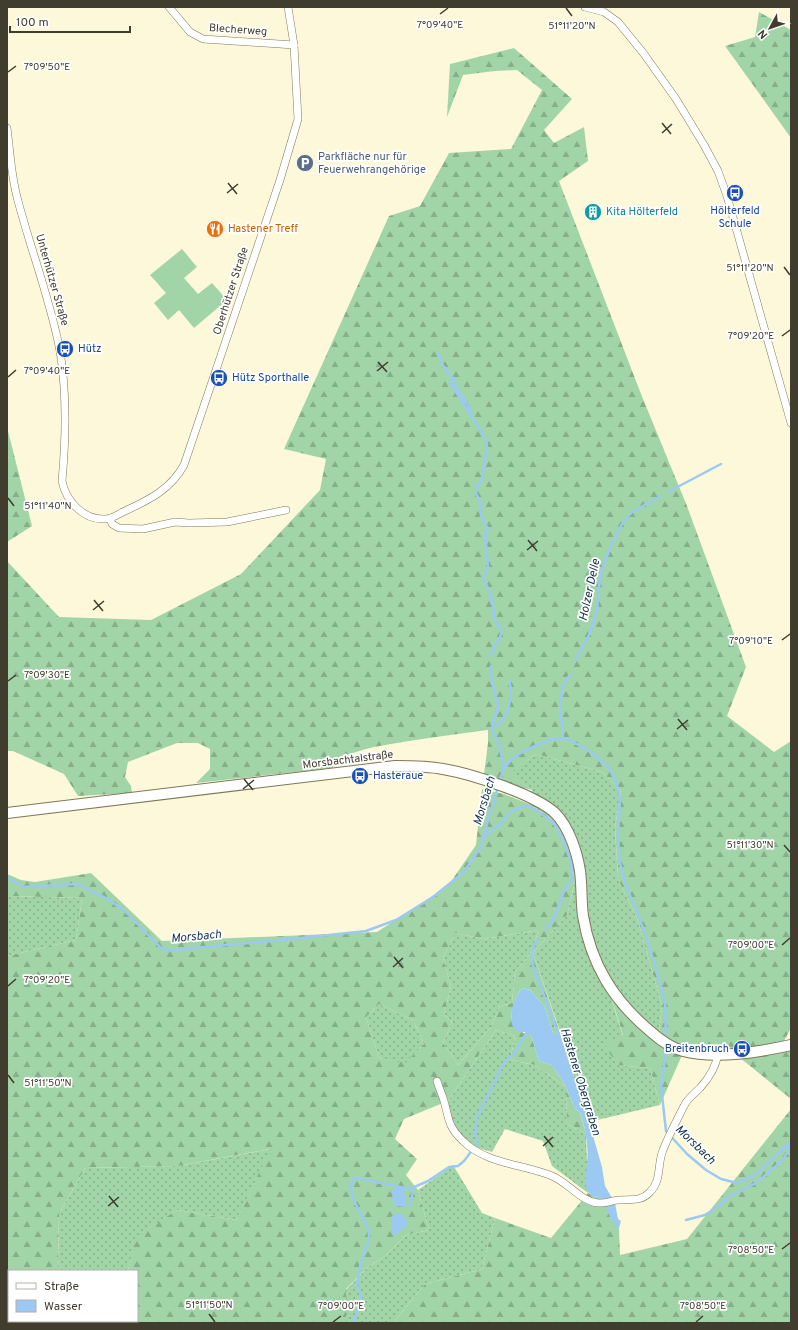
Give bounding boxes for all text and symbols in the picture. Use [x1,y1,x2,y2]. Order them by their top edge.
scale bar [10,8,130,34]
north arrow [750,8,790,48]
text: 100 m [16,15,49,31]
text: 7°09'40"E [417,19,463,32]
text: 51°11'20"N [548,20,596,33]
street label: Blecherweg [208,21,268,39]
text: N [755,26,771,41]
text: 7°09'50"E [24,61,70,74]
place label: Parkfläche nur für Feuerwehrangehörige [318,150,426,177]
parking icon: Parkfläche nur für Feuerwehrangehörige [295,153,315,173]
bus stop icon: Hölterfeld Schule [725,183,745,203]
building icon: Kita Hölterfeld [583,202,603,222]
place label: Hölterfeld Schule [710,204,760,231]
place label: Kita Hölterfeld [606,205,678,219]
restaurant icon: Hastener Treff [205,219,225,239]
place label: Hastener Treff [228,222,298,236]
street label: Unterhützer Straße [32,233,72,328]
street label: Oberhützer Straße [210,245,252,337]
text: 51°11'20"N [726,262,774,275]
text: 7°09'20"E [728,330,774,343]
bus stop icon: Hütz [55,339,75,359]
place label: Hütz [78,342,102,356]
text: 7°09'40"E [24,365,70,378]
bus stop icon: Hütz Sporthalle [209,368,229,388]
place label: Hütz Sporthalle [232,371,309,385]
text: 51°11'40"N [24,500,72,513]
water label: Holzer Delle [576,557,605,622]
text: 7°09'10"E [729,635,773,648]
text: 7°09'30"E [24,669,70,682]
street label: Morsbachtalstraße [302,747,394,773]
bus stop icon: Hasteraue [350,766,370,786]
place label: Hasteraue [373,769,423,783]
water label: Morsbach [470,774,500,827]
text: 51°11'30"N [726,839,774,852]
water label: Morsbach [170,927,222,947]
text: 7°09'00"E [728,939,774,952]
text: 7°09'20"E [24,974,70,987]
water label: Hastener Obergraben [556,1026,604,1138]
bus stop icon: Breitenbruch [732,1039,752,1059]
place label: Breitenbruch [665,1042,729,1056]
text: 51°11'50"N [24,1077,72,1090]
water label: Morsbach [671,1122,719,1169]
text: 7°08'50"E [728,1244,774,1257]
legend [8,1270,138,1322]
text: Straße [44,1279,79,1295]
text: Wasser [44,1299,83,1315]
text: 51°11'50"N [185,1299,233,1312]
text: 7°09'00"E [318,1300,364,1313]
text: 7°08'50"E [680,1300,726,1313]

